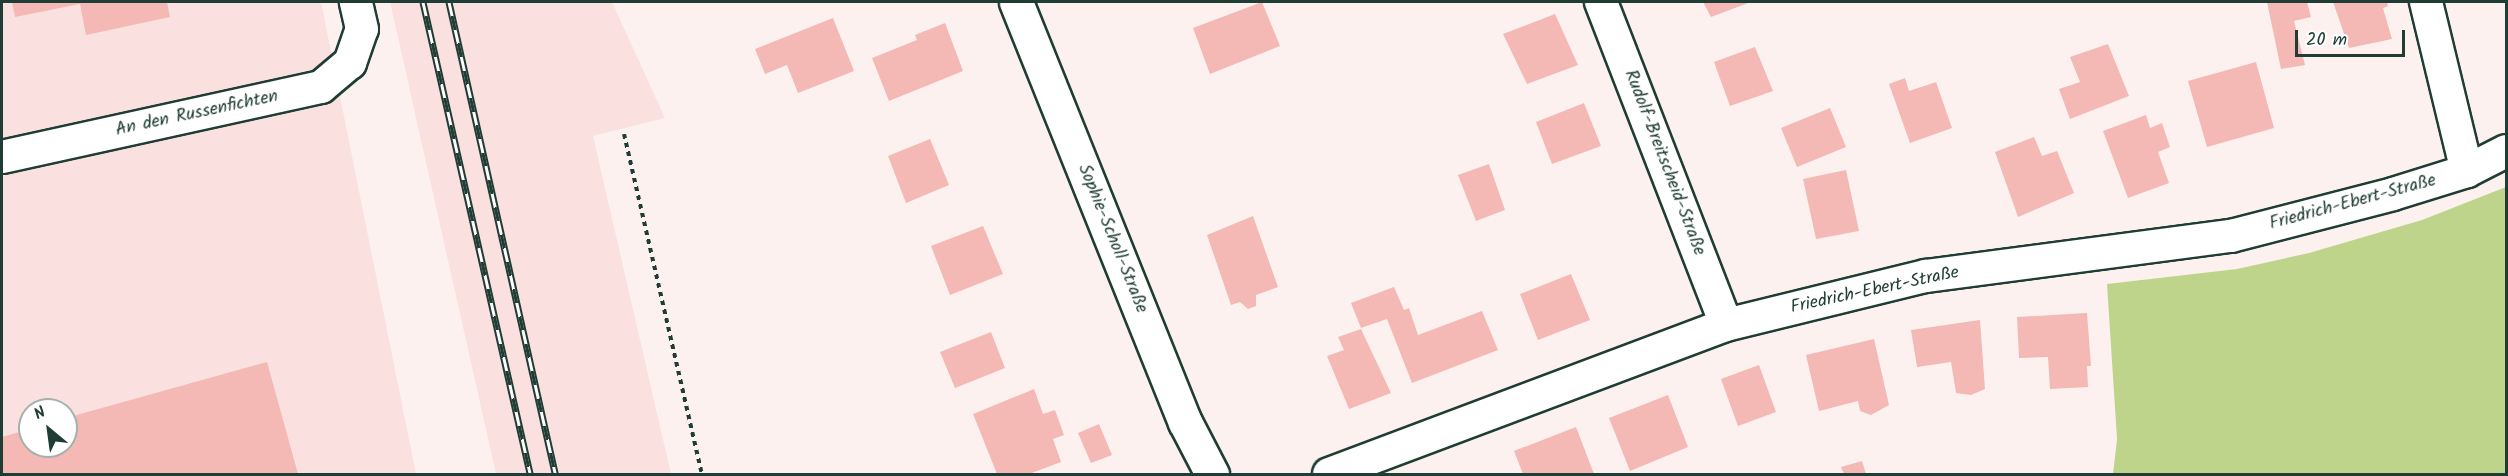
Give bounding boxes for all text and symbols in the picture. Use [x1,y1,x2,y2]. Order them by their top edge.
scale bar [2298,18,2408,56]
text: 20 m [2306,26,2347,55]
street label: Rudolf-Breitscheid-Straße [1619,67,1709,259]
street label: An den Russenfichten [114,86,280,142]
street label: Sophie-Scholl-Straße [1072,161,1152,317]
street label: Friedrich-Ebert-Straße [2267,170,2439,236]
street label: Friedrich-Ebert-Straße [1789,263,1961,319]
north arrow [18,398,78,458]
text: N [30,400,50,427]

